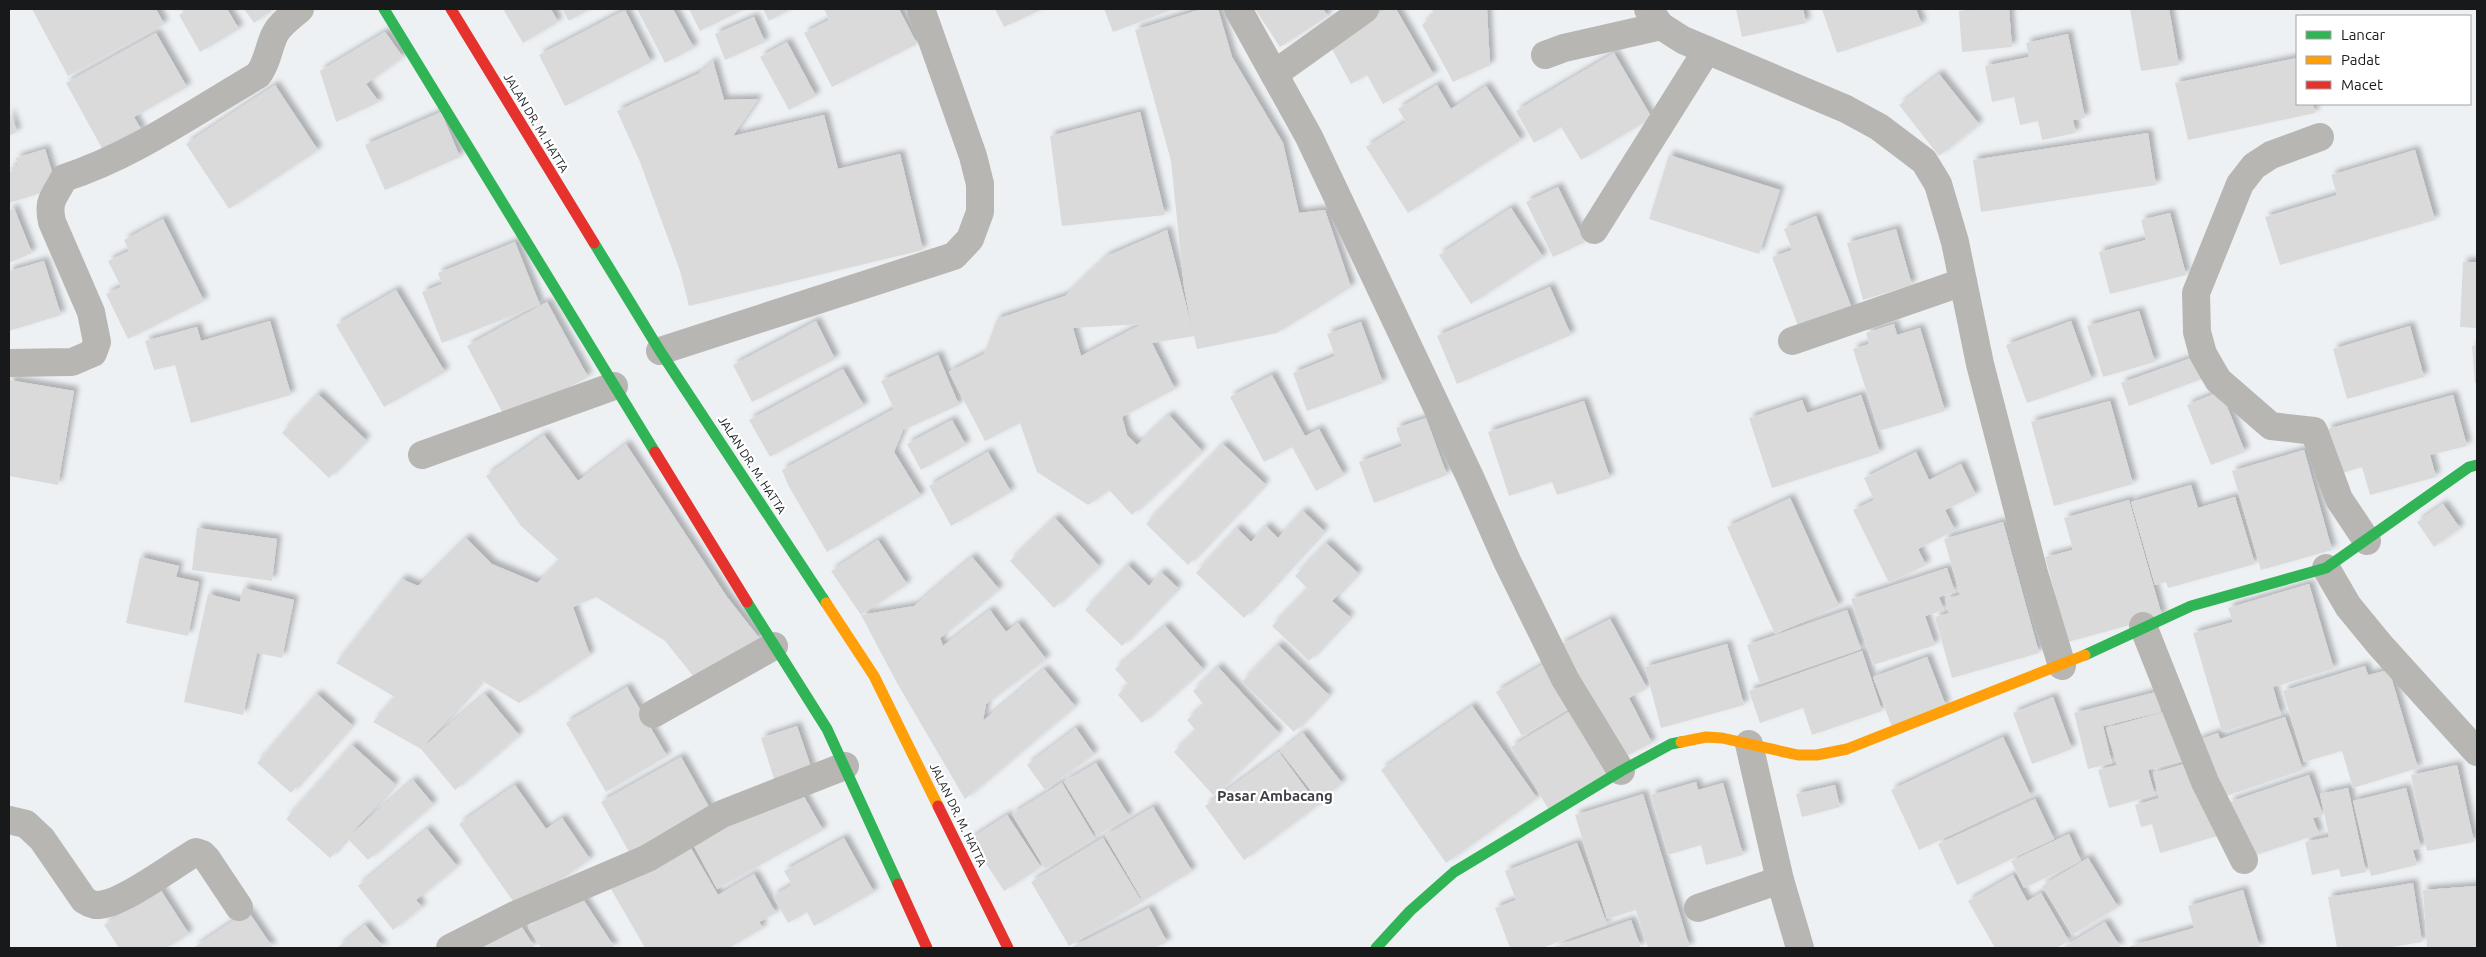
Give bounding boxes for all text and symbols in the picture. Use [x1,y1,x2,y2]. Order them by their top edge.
legend [2296,15,2471,105]
text: Lancar [2341,26,2386,43]
text: Padat [2341,51,2380,68]
street label: JALAN DR. M. HATTA [502,71,571,175]
text: Macet [2341,76,2383,93]
street label: JALAN DR. M. HATTA [716,414,789,516]
street label: JALAN DR. M. HATTA [928,761,989,869]
district label: Pasar Ambacang [1217,787,1333,804]

